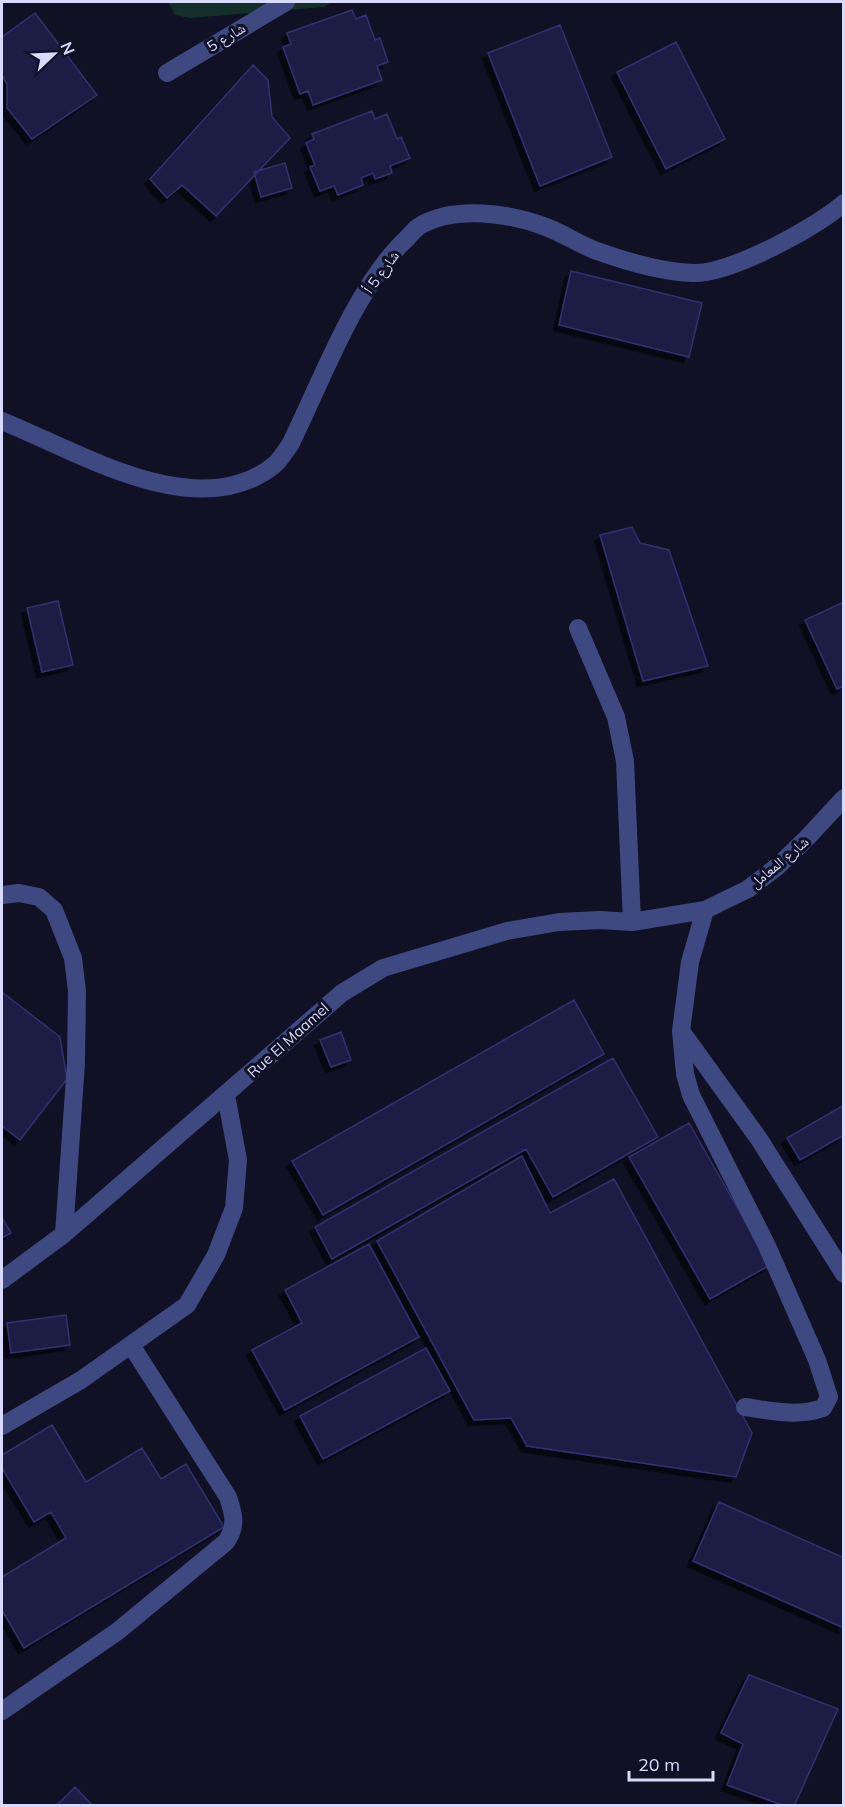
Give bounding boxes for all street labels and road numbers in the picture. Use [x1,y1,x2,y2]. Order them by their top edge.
street label: شارع 5 [203,18,249,57]
street label: شارع 5 أ [359,247,404,298]
street label: شارع المعامل [746,832,813,893]
street label: Rue El Maamel [243,998,333,1082]

